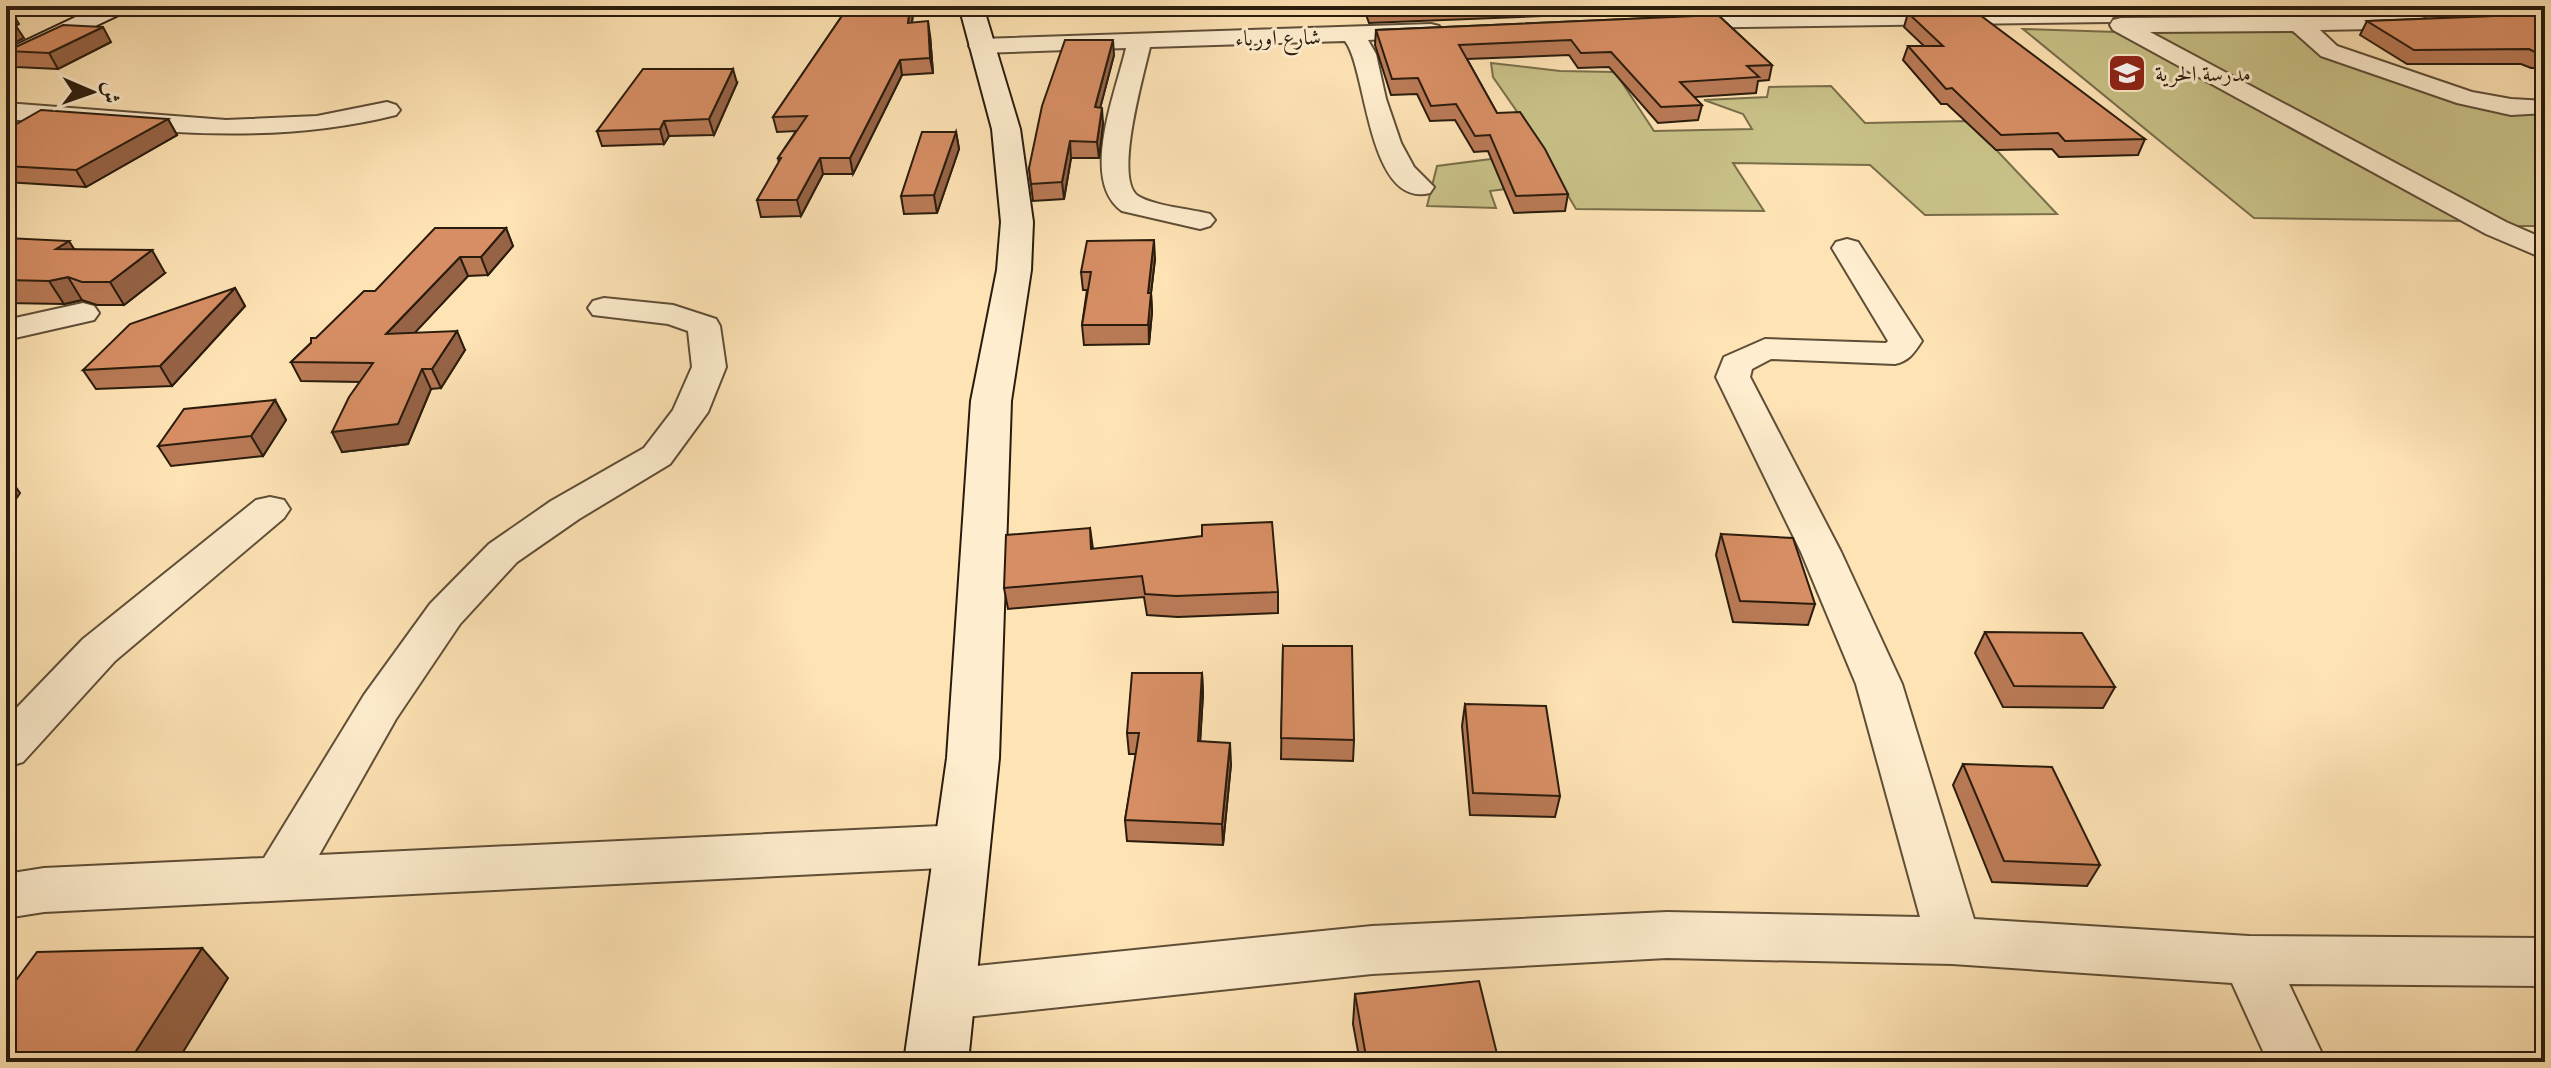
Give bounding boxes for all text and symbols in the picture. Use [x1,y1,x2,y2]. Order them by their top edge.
street label: شارع اورباء [1235,23,1321,57]
north arrow [52,52,132,132]
school or university icon: مدرسة الحرية [2106,52,2148,94]
place label: مدرسة الحرية [2155,60,2251,88]
text: ش [98,81,125,104]

